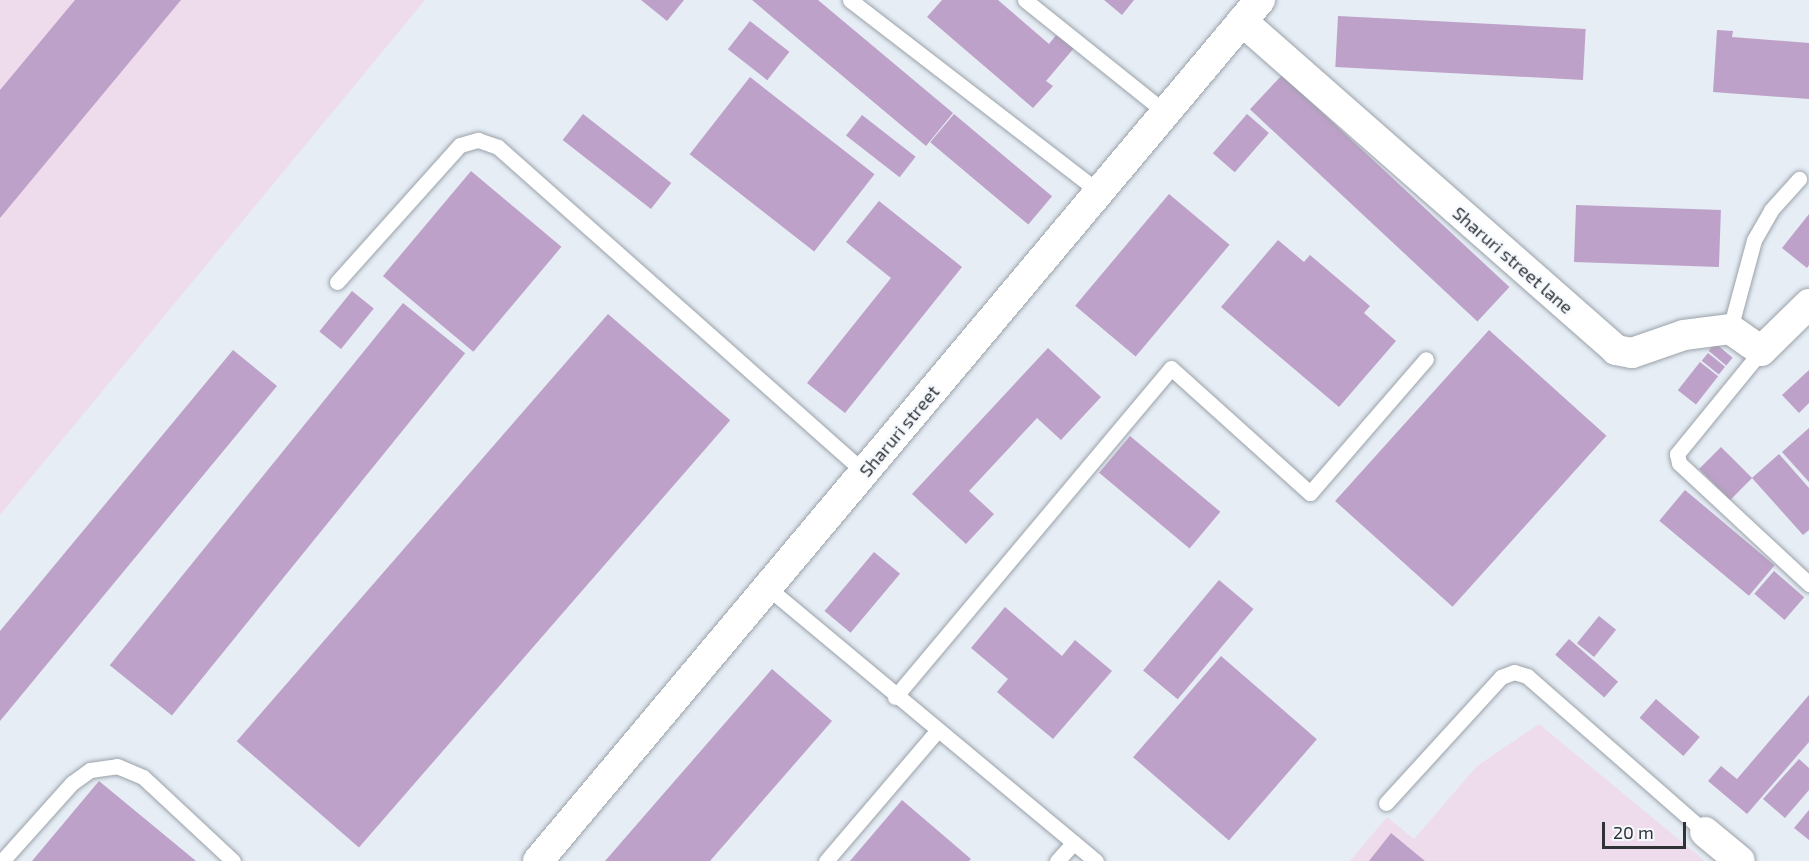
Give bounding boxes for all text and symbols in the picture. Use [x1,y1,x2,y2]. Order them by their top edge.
street label: Sharuri street lane [1448,202,1578,318]
street label: Sharuri street [854,381,944,481]
scale bar [1605,810,1689,848]
text: 20 m [1613,821,1654,843]

